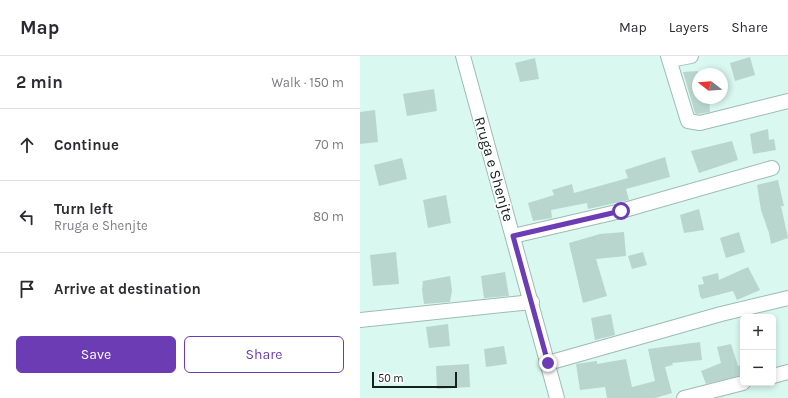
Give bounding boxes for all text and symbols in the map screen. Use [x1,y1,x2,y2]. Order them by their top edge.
text: Map [20,17,59,39]
text: Map [619,19,647,36]
text: Layers [669,19,709,36]
text: Share [731,19,768,36]
north arrow [692,68,728,104]
text: 2 min [16,72,63,92]
text: Walk · 150 m [272,75,344,90]
street label: Rruga e Shenjte [470,115,518,223]
icon: ahead [16,134,38,156]
text: Continue [54,136,119,154]
text: 70 m [315,137,344,152]
text: Turn left [54,200,113,218]
route start [612,202,630,220]
icon: left [16,206,38,228]
text: 80 m [313,209,344,224]
text: Rruga e Shenjte [54,218,148,233]
icon: arrive [16,278,38,300]
text: Arrive at destination [54,280,201,298]
map controls [740,314,776,386]
button: + [740,314,776,350]
button: Save [16,336,176,373]
button: Share [184,336,344,373]
button: − [740,350,776,386]
route end [539,354,557,372]
scale bar [372,370,457,389]
text: 50 m [378,372,404,385]

